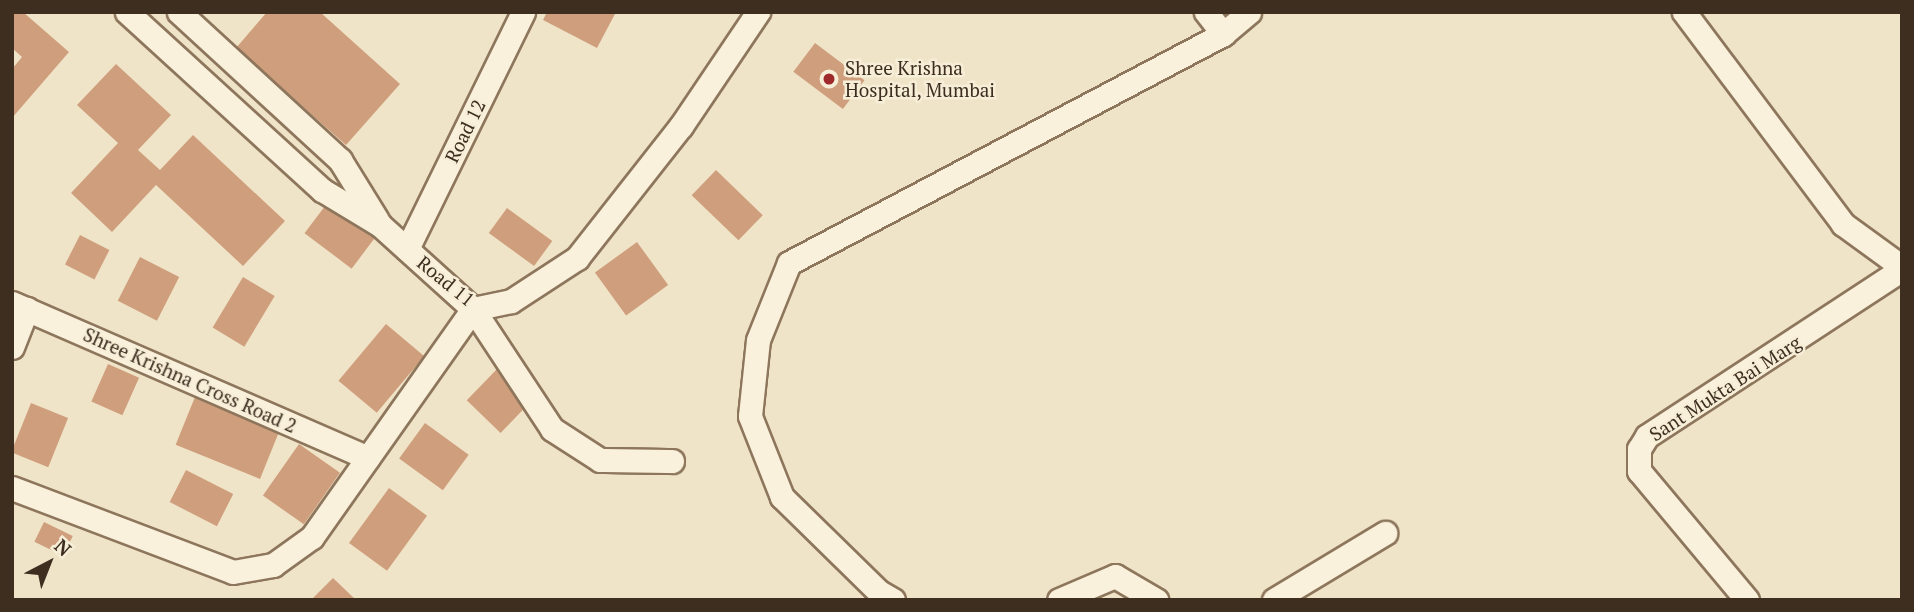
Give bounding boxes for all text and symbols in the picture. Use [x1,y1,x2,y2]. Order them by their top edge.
place label: Shree Krishna Hospital, Mumbai [845,57,996,101]
marker: Shree Krishna Hospital, Mumbai [819,69,839,89]
street label: Road 12 [440,96,490,166]
street label: Road 11 [413,251,479,311]
street label: Shree Krishna Cross Road 2 [80,323,300,437]
street label: Sant Mukta Bai Marg [1645,330,1805,446]
north arrow [14,528,84,598]
text: N [50,533,77,561]

